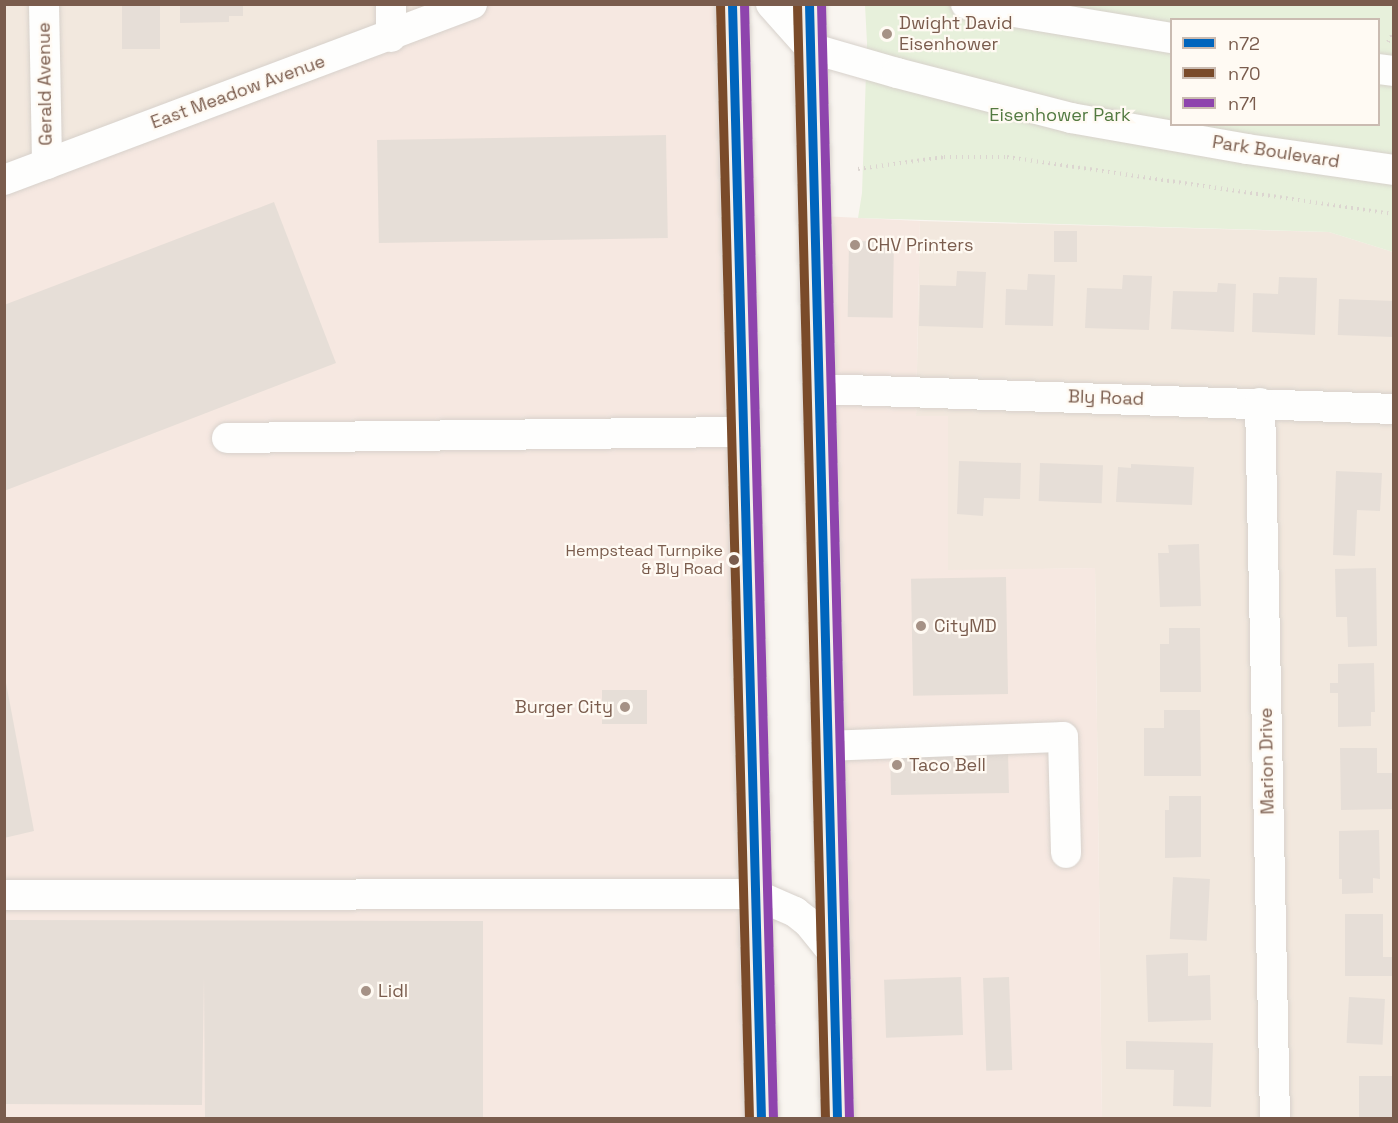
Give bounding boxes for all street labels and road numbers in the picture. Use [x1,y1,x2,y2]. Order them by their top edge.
street label: Gerald Avenue [33,22,57,146]
street label: East Meadow Avenue [148,50,328,134]
street label: Park Boulevard [1211,131,1341,173]
street label: Bly Road [1068,386,1144,410]
street label: Marion Drive [1255,707,1279,815]

